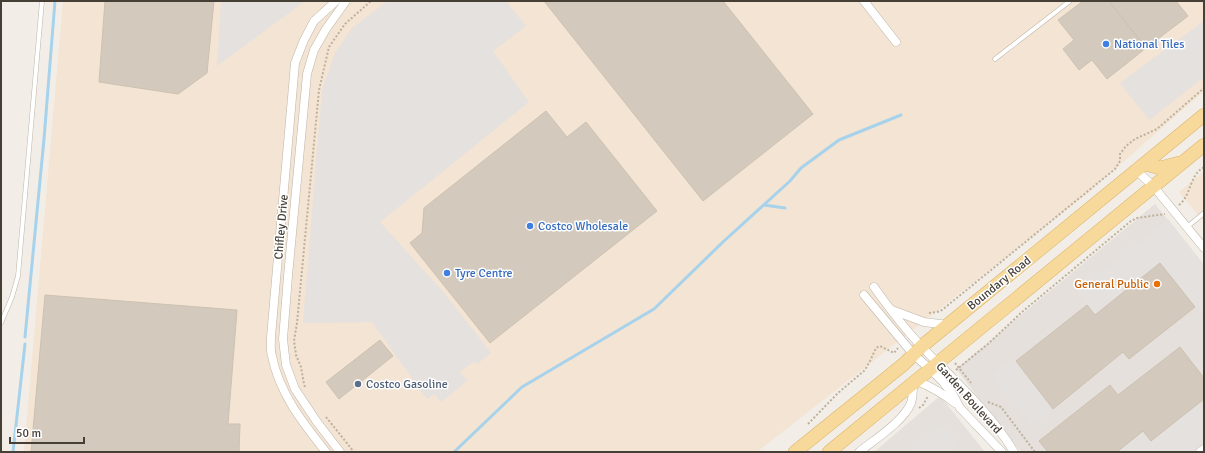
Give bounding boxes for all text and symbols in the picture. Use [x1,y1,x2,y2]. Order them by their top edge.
place label: National Tiles [1114,37,1185,52]
marker: National Tiles [1101,39,1111,49]
street label: Chifley Drive [271,194,292,260]
place label: Costco Wholesale [538,219,628,234]
marker: Costco Wholesale [525,221,535,231]
street label: Boundary Road [964,253,1034,314]
place label: Tyre Centre [455,266,513,281]
marker: Tyre Centre [442,268,452,278]
place label: General Public [1074,277,1149,292]
marker: General Public [1152,279,1162,289]
street label: Garden Boulevard [933,359,1005,437]
place label: Costco Gasoline [366,377,448,392]
marker: Costco Gasoline [353,379,363,389]
scale bar [10,419,84,445]
text: 50 m [16,426,41,441]

